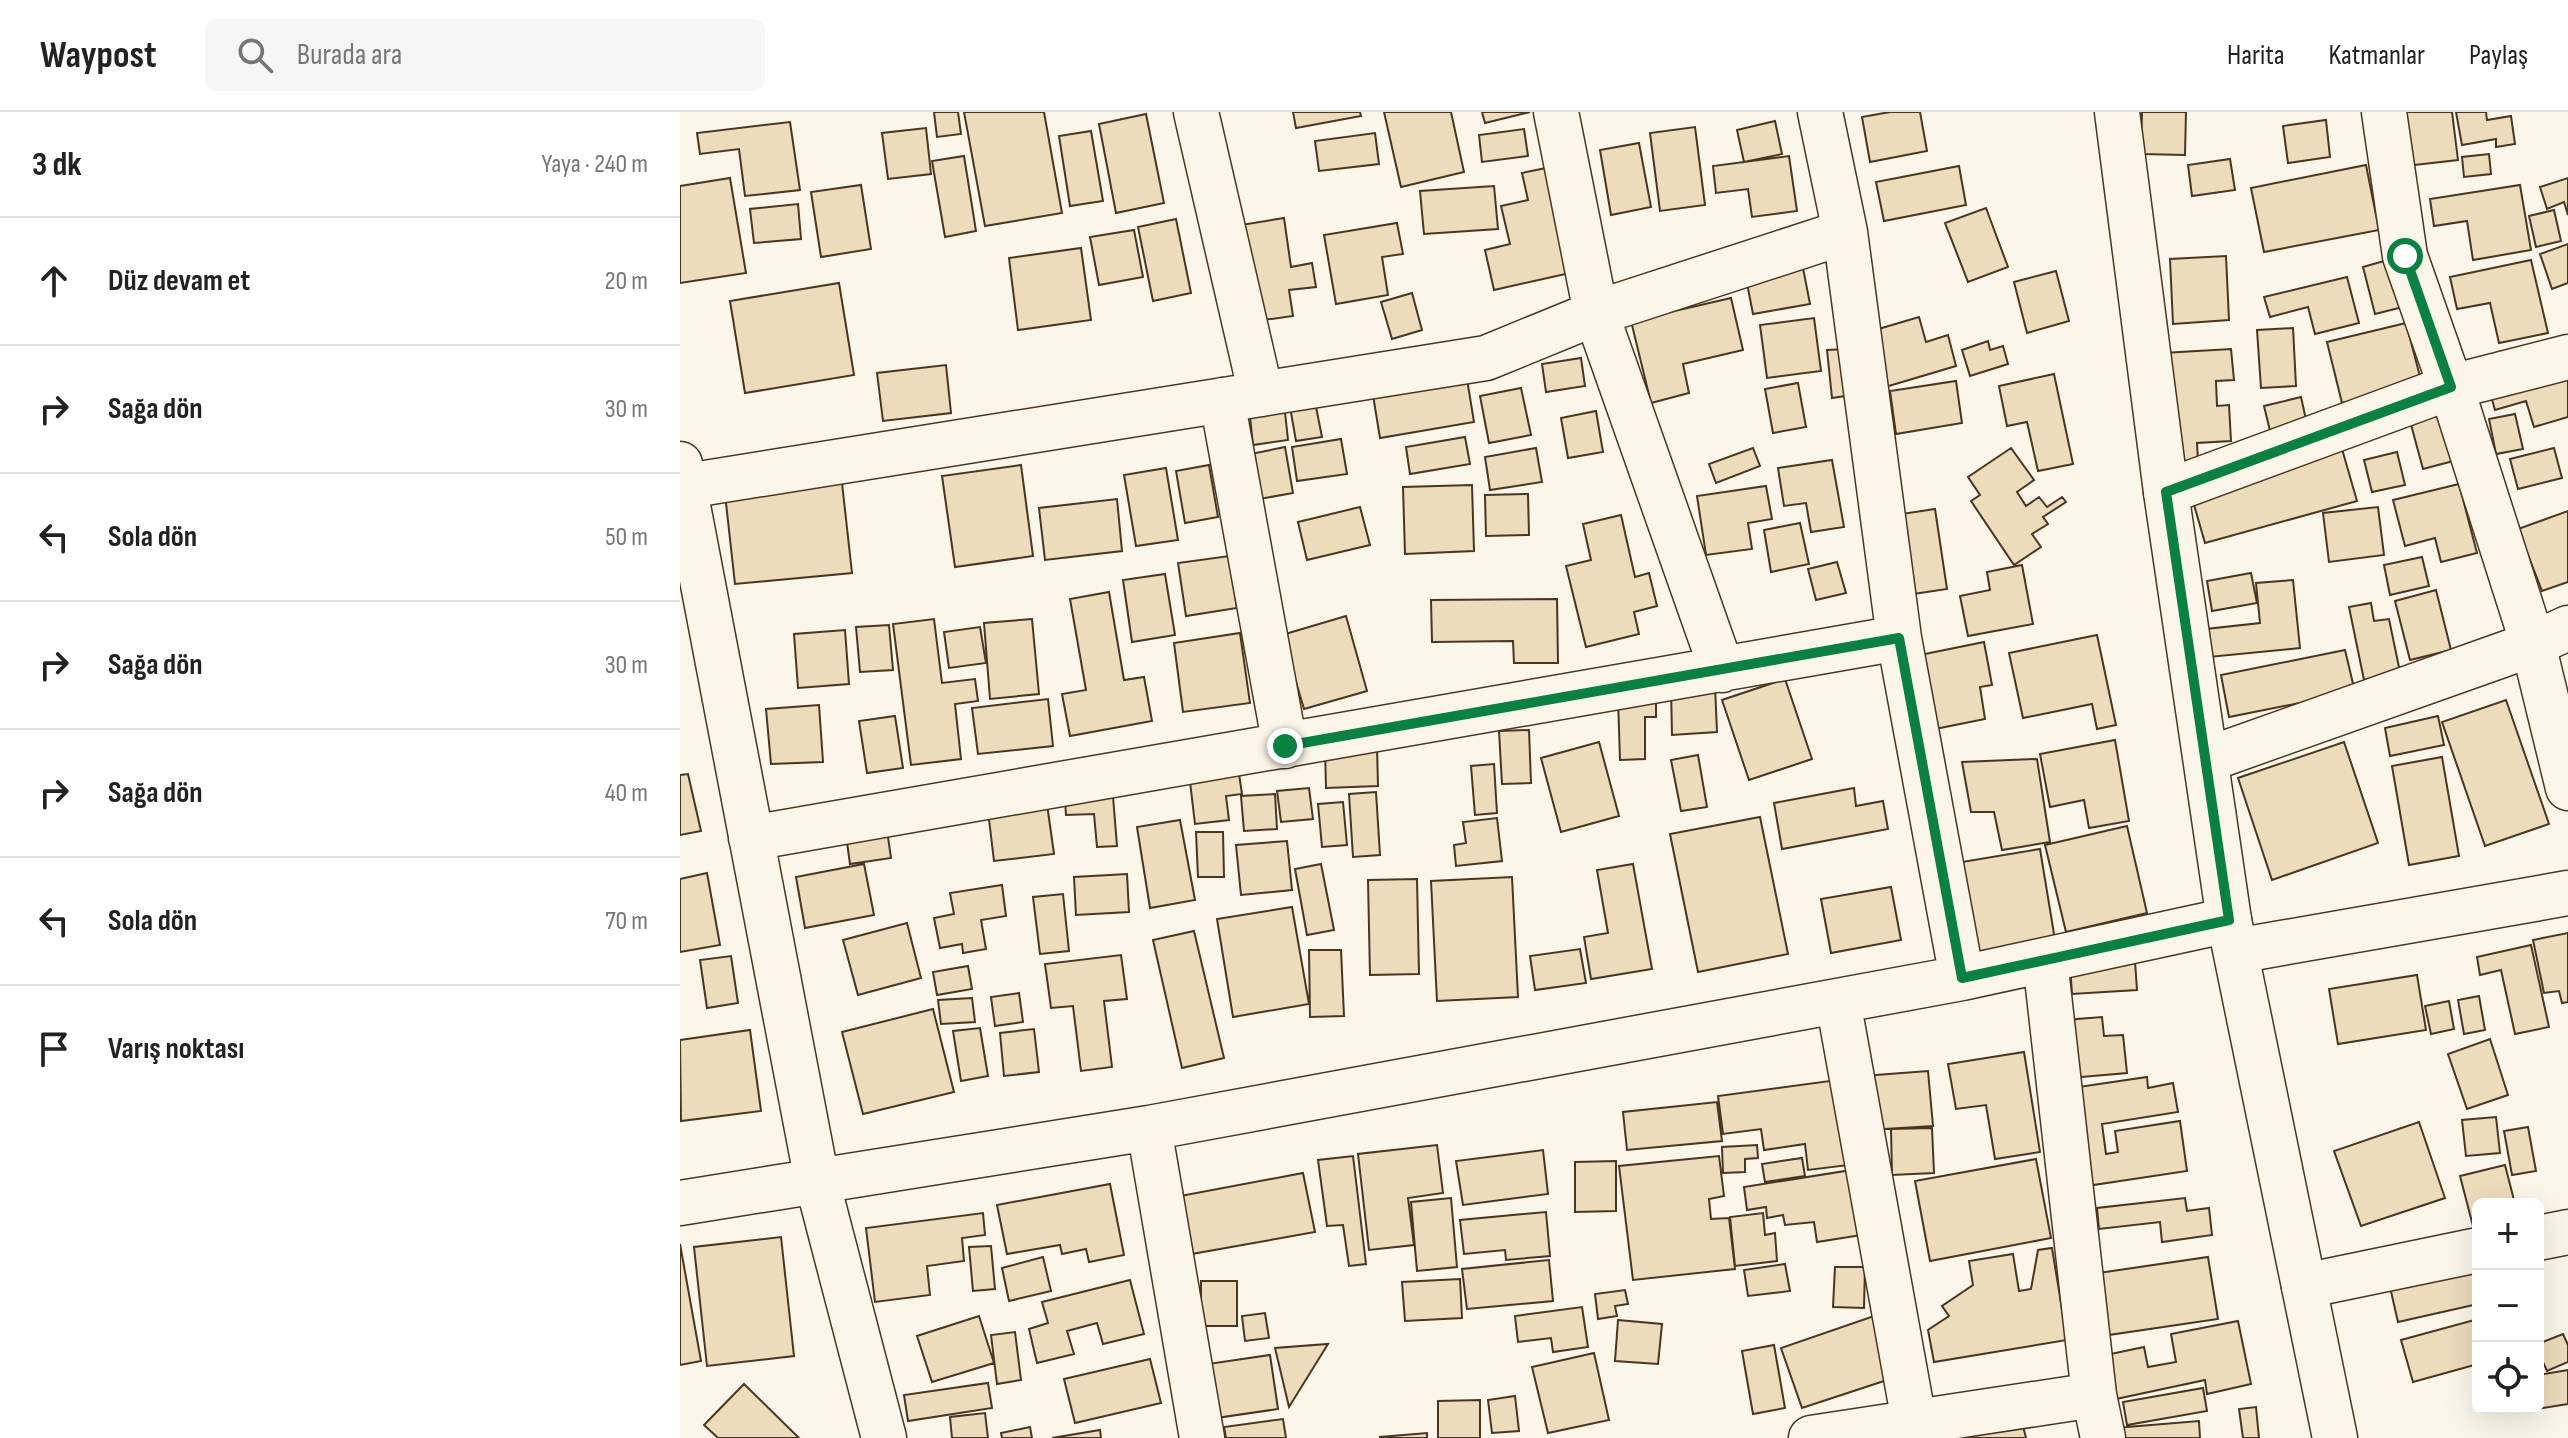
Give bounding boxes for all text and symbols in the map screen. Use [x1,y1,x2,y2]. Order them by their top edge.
search box [205,19,765,91]
text: Waypost [40,33,157,78]
icon: search [233,33,277,77]
text: Burada ara [297,37,402,73]
text: Harita [2227,39,2285,72]
text: Katmanlar [2329,39,2425,72]
text: Paylaş [2469,39,2528,72]
text: 3 dk [32,144,82,185]
text: Yaya · 240 m [542,149,648,180]
route start [2387,238,2423,274]
icon: ahead [32,259,76,303]
text: Düz devam et [108,263,250,299]
text: 20 m [605,266,648,297]
icon: right [32,387,76,431]
text: Sağa dön [108,391,203,427]
text: 30 m [605,394,648,425]
icon: left [32,515,76,559]
text: Sola dön [108,519,197,555]
text: 50 m [605,522,648,553]
icon: right [32,643,76,687]
text: Sağa dön [108,647,203,683]
text: 30 m [605,650,648,681]
route end [1267,728,1303,764]
icon: right [32,771,76,815]
text: Sağa dön [108,775,203,811]
text: 40 m [605,778,648,809]
icon: left [32,899,76,943]
text: Sola dön [108,903,197,939]
text: 70 m [605,906,648,937]
icon: arrive [32,1027,76,1071]
text: Varış noktası [108,1031,244,1067]
map controls [2472,1198,2544,1414]
button: + [2472,1198,2544,1270]
button: − [2472,1270,2544,1342]
button: locate [2472,1342,2544,1414]

